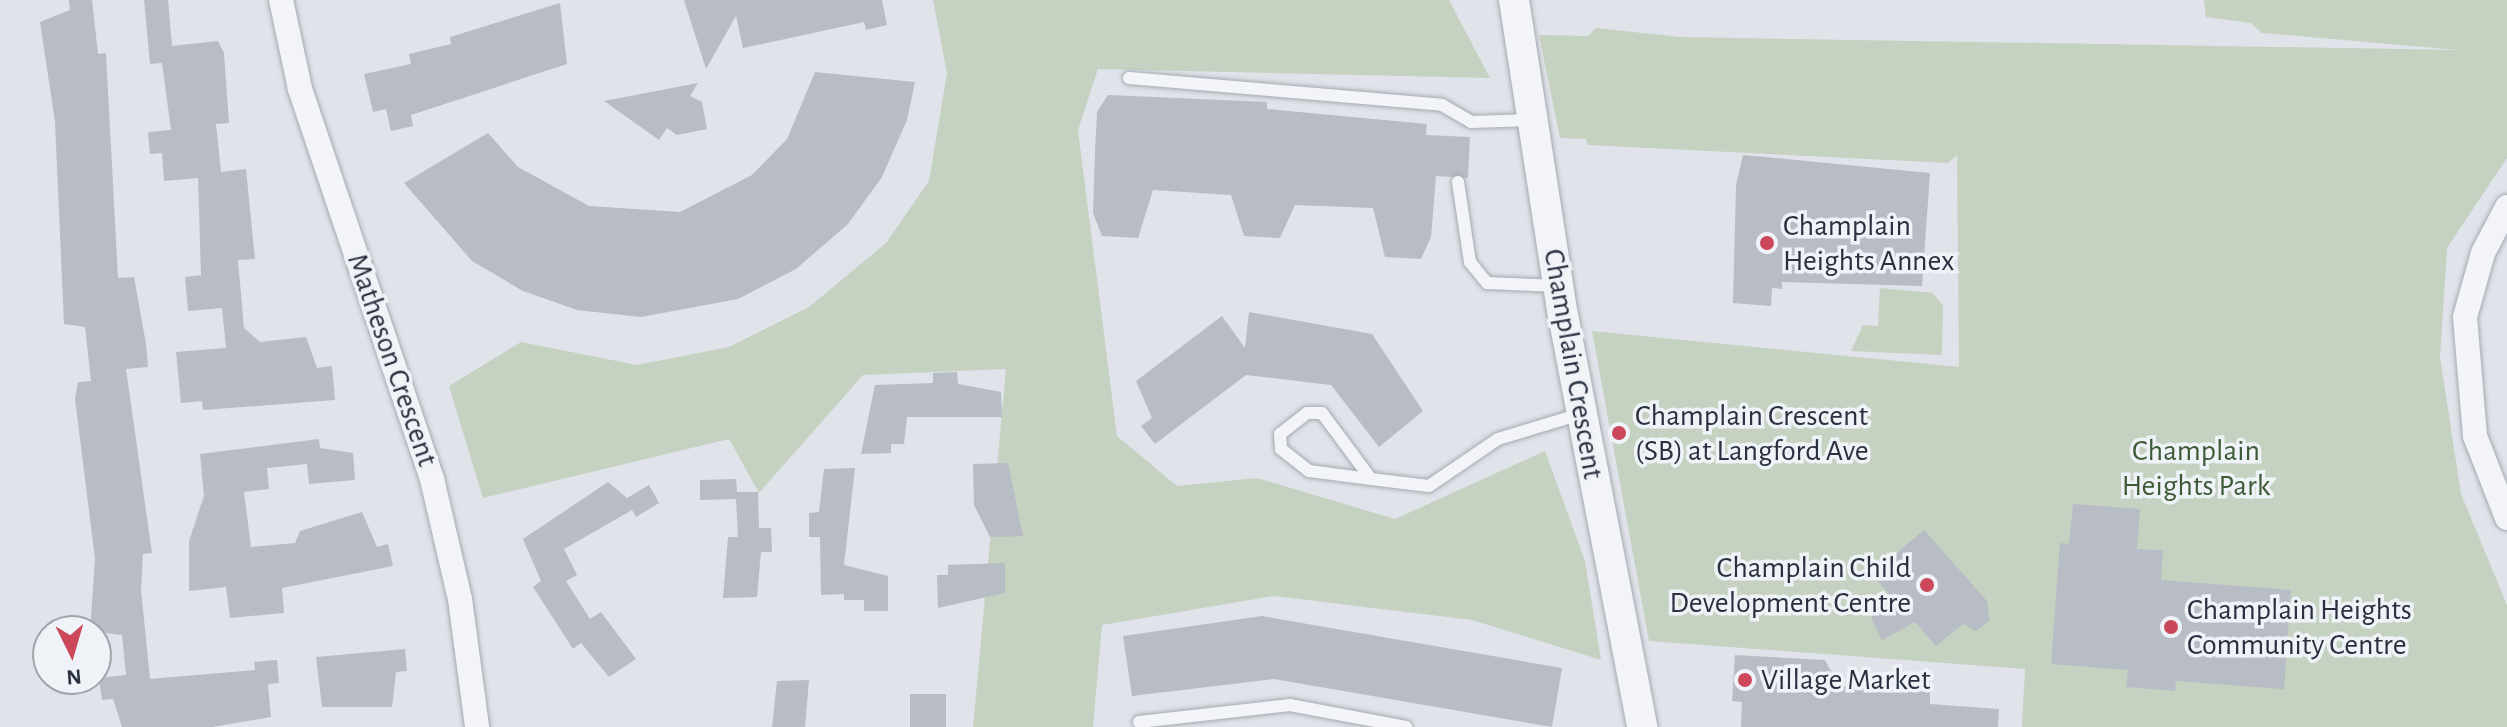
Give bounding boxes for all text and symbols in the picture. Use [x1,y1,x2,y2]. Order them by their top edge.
place label: Champlain Heights Annex [1783,208,1954,278]
marker: Champlain Heights Annex [1758,234,1776,252]
street label: Champlain Crescent [1535,246,1611,482]
street label: Matheson Crescent [339,249,445,471]
place label: Champlain Crescent (SB) at Langford Ave [1635,398,1869,468]
marker: Champlain Crescent (SB) at Langford Ave [1610,424,1628,442]
park label: Champlain Heights Park [2122,433,2270,504]
place label: Champlain Child Development Centre [1669,550,1911,620]
marker: Champlain Child Development Centre [1918,576,1936,594]
place label: Champlain Heights Community Centre [2187,592,2412,662]
north arrow [32,615,112,695]
marker: Champlain Heights Community Centre [2162,618,2180,636]
place label: Village Market [1761,662,1930,698]
text: N [65,665,83,689]
marker: Village Market [1736,671,1754,689]

